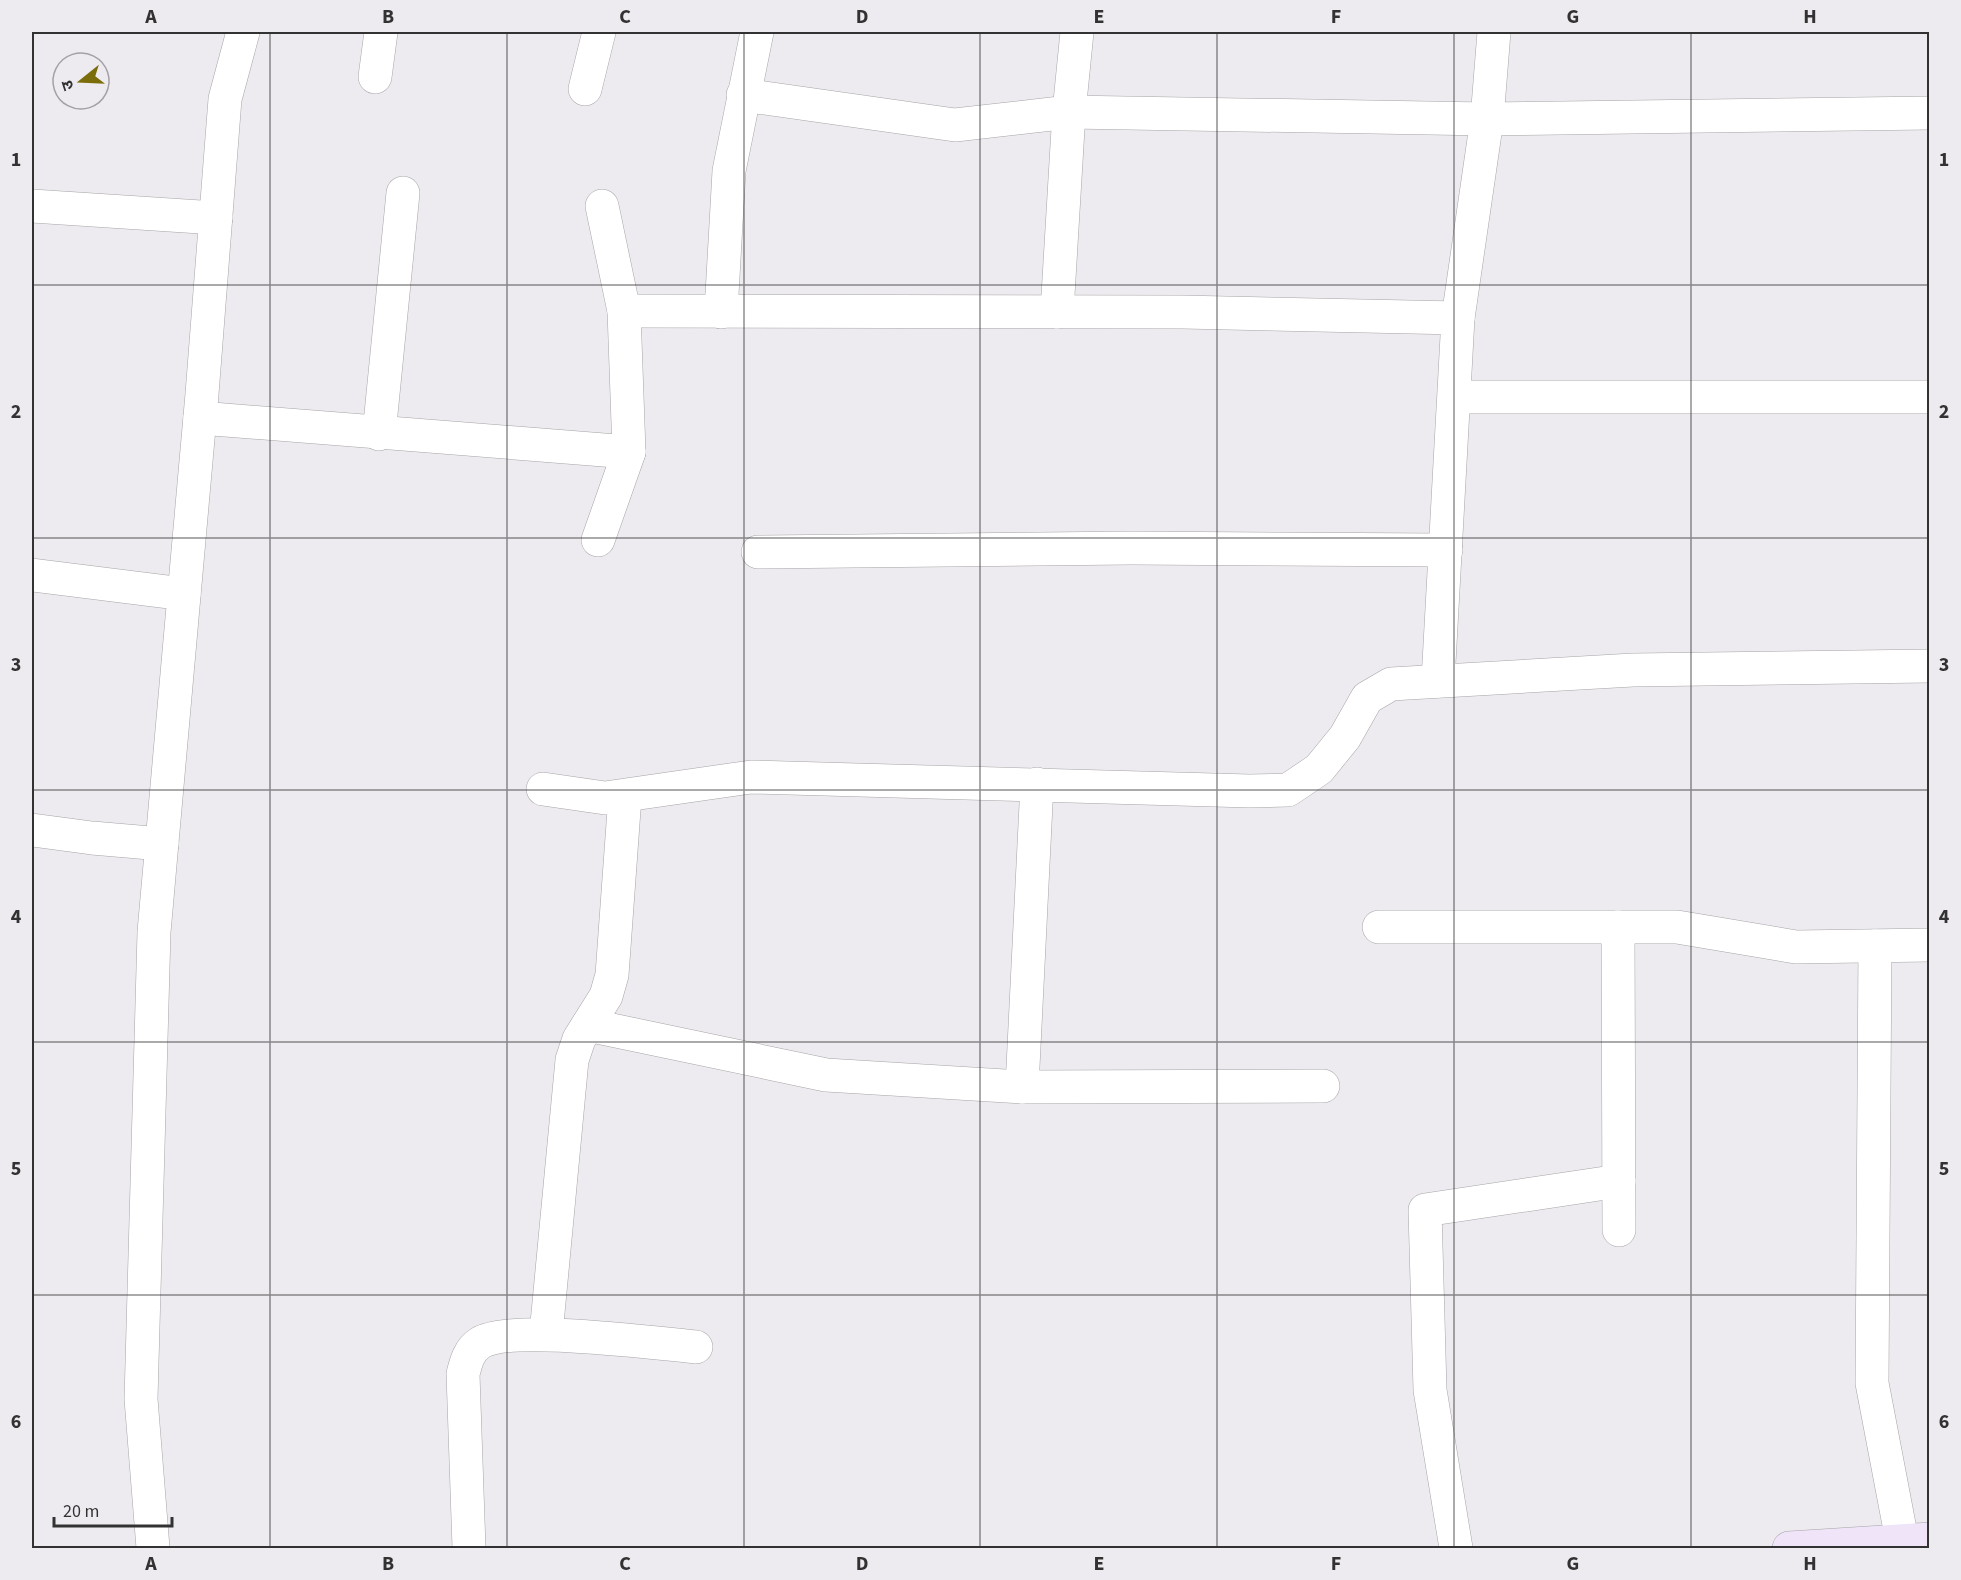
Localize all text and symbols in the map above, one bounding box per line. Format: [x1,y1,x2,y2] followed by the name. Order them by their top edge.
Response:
[144,3,157,31] text: A
[382,3,394,31] text: B
[619,3,631,31] text: C
[856,3,868,31] text: D
[1094,3,1104,31] text: E
[1331,3,1341,31] text: F
[1567,3,1579,31] text: G
[1803,3,1817,31] text: H
[51,51,111,111] north arrow
[56,77,80,93] text: उ
[11,146,21,174] text: 1
[1939,146,1949,174] text: 1
[11,398,21,426] text: 2
[1939,398,1949,426] text: 2
[11,651,21,679] text: 3
[1939,651,1949,679] text: 3
[11,903,22,931] text: 4
[1939,903,1950,931] text: 4
[11,1155,21,1183] text: 5
[1939,1155,1949,1183] text: 5
[11,1408,21,1436] text: 6
[1939,1408,1949,1436] text: 6
[54,1490,172,1528] scale bar
[63,1499,99,1524] text: 20 m
[144,1550,157,1578] text: A
[382,1550,394,1578] text: B
[619,1550,631,1578] text: C
[856,1550,868,1578] text: D
[1094,1550,1104,1578] text: E
[1331,1550,1341,1578] text: F
[1567,1550,1579,1578] text: G
[1803,1550,1817,1578] text: H

